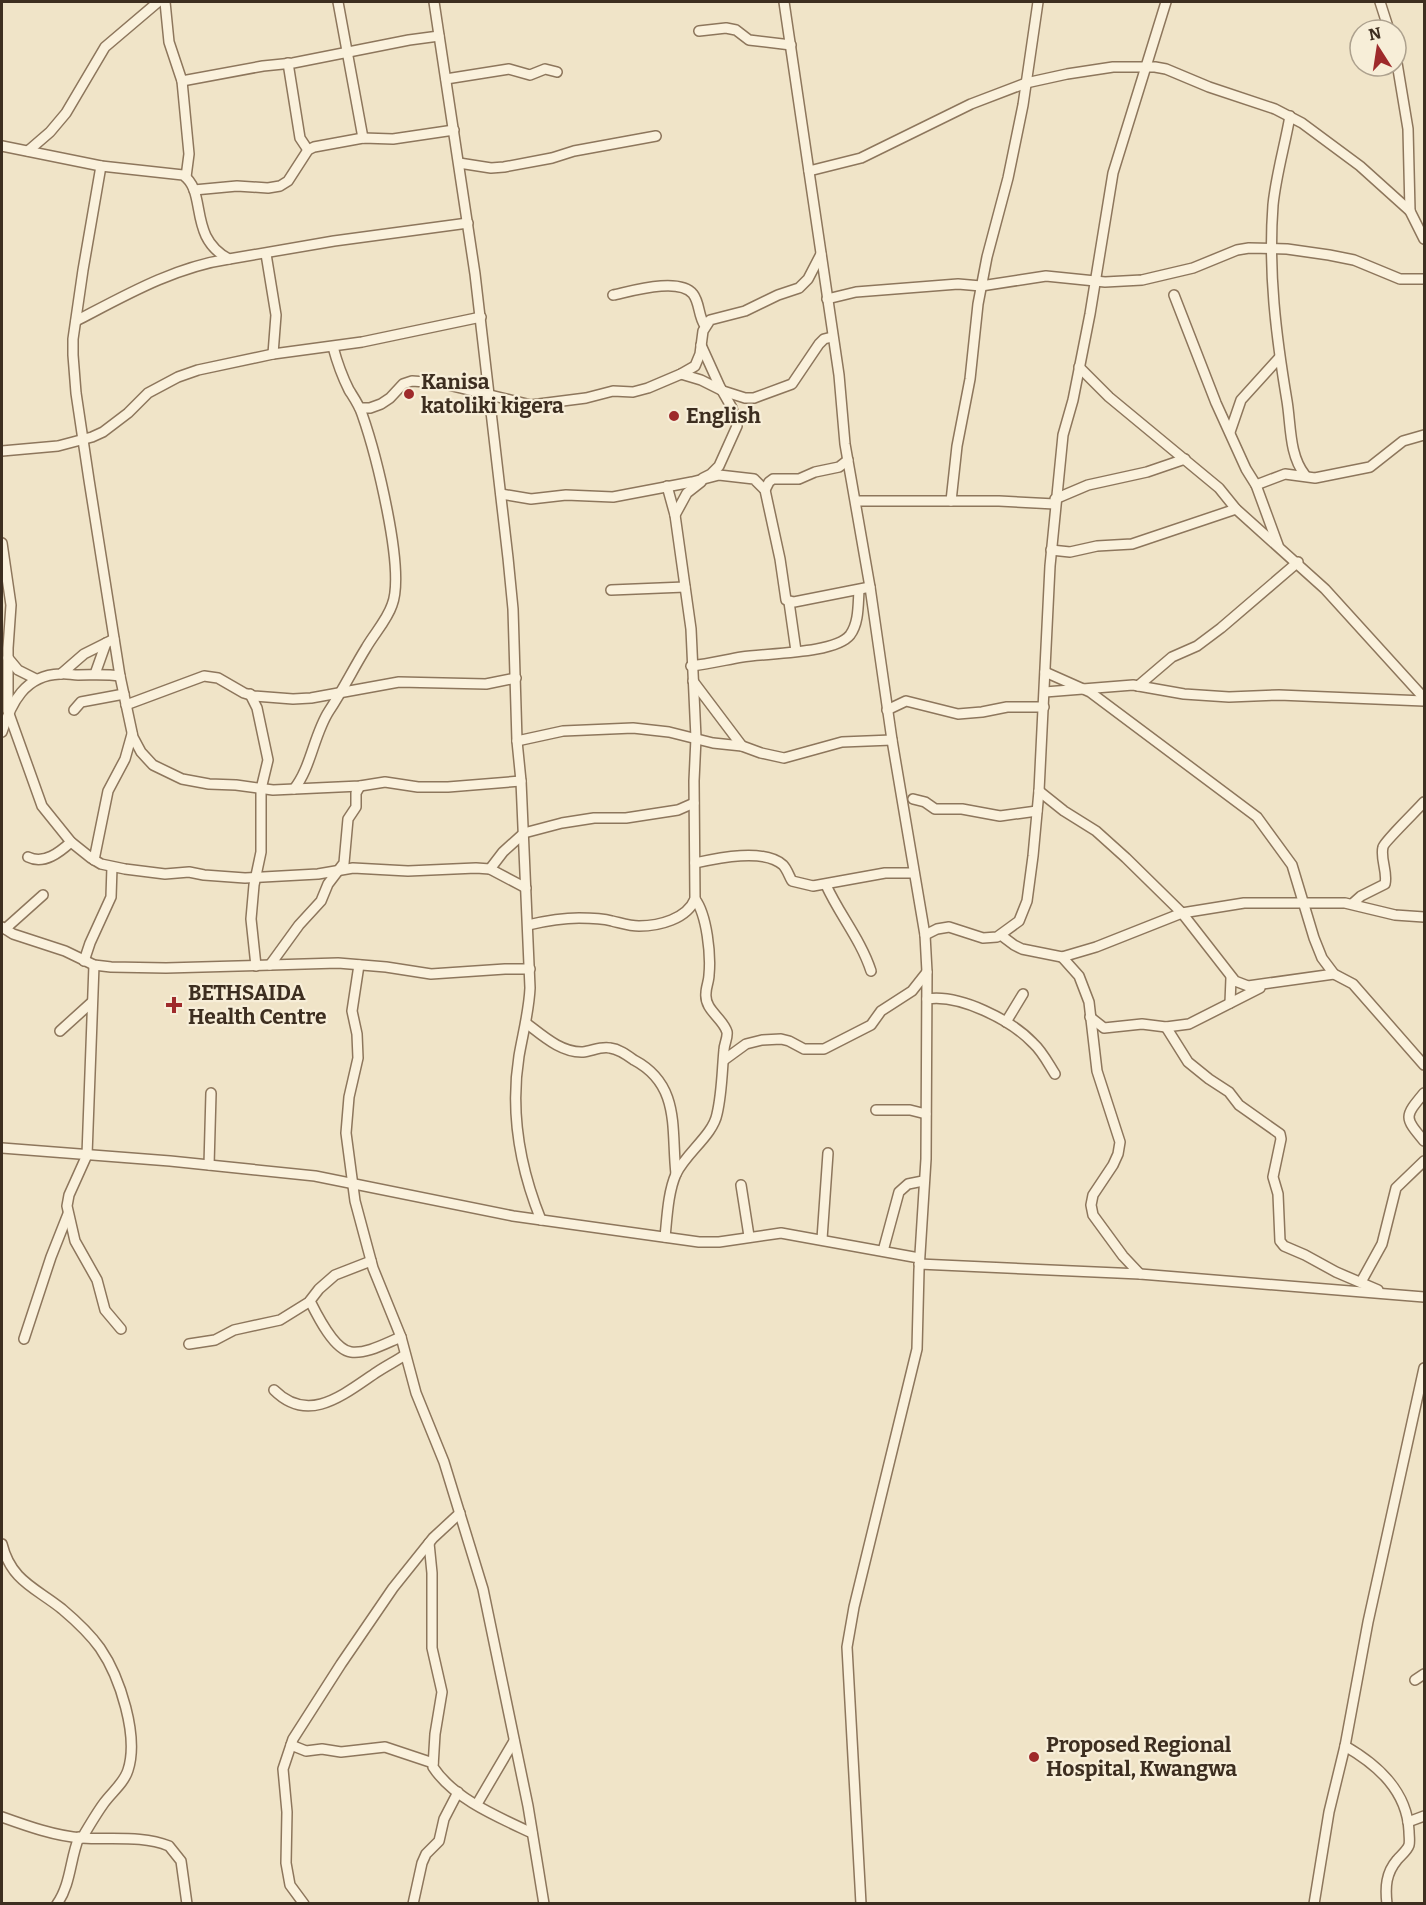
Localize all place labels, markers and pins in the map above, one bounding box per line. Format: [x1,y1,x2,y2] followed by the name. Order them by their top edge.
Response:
[421,369,564,419] place label: Kanisa katoliki kigera
[402,387,416,401] marker: Kanisa katoliki kigera
[686,403,762,429] place label: English
[667,409,681,423] marker: English
[188,980,327,1030] place label: BETHSAIDA Health Centre
[165,996,183,1014] marker: BETHSAIDA Health Centre
[1046,1732,1237,1782] place label: Proposed Regional Hospital, Kwangwa
[1027,1750,1041,1764] marker: Proposed Regional Hospital, Kwangwa

